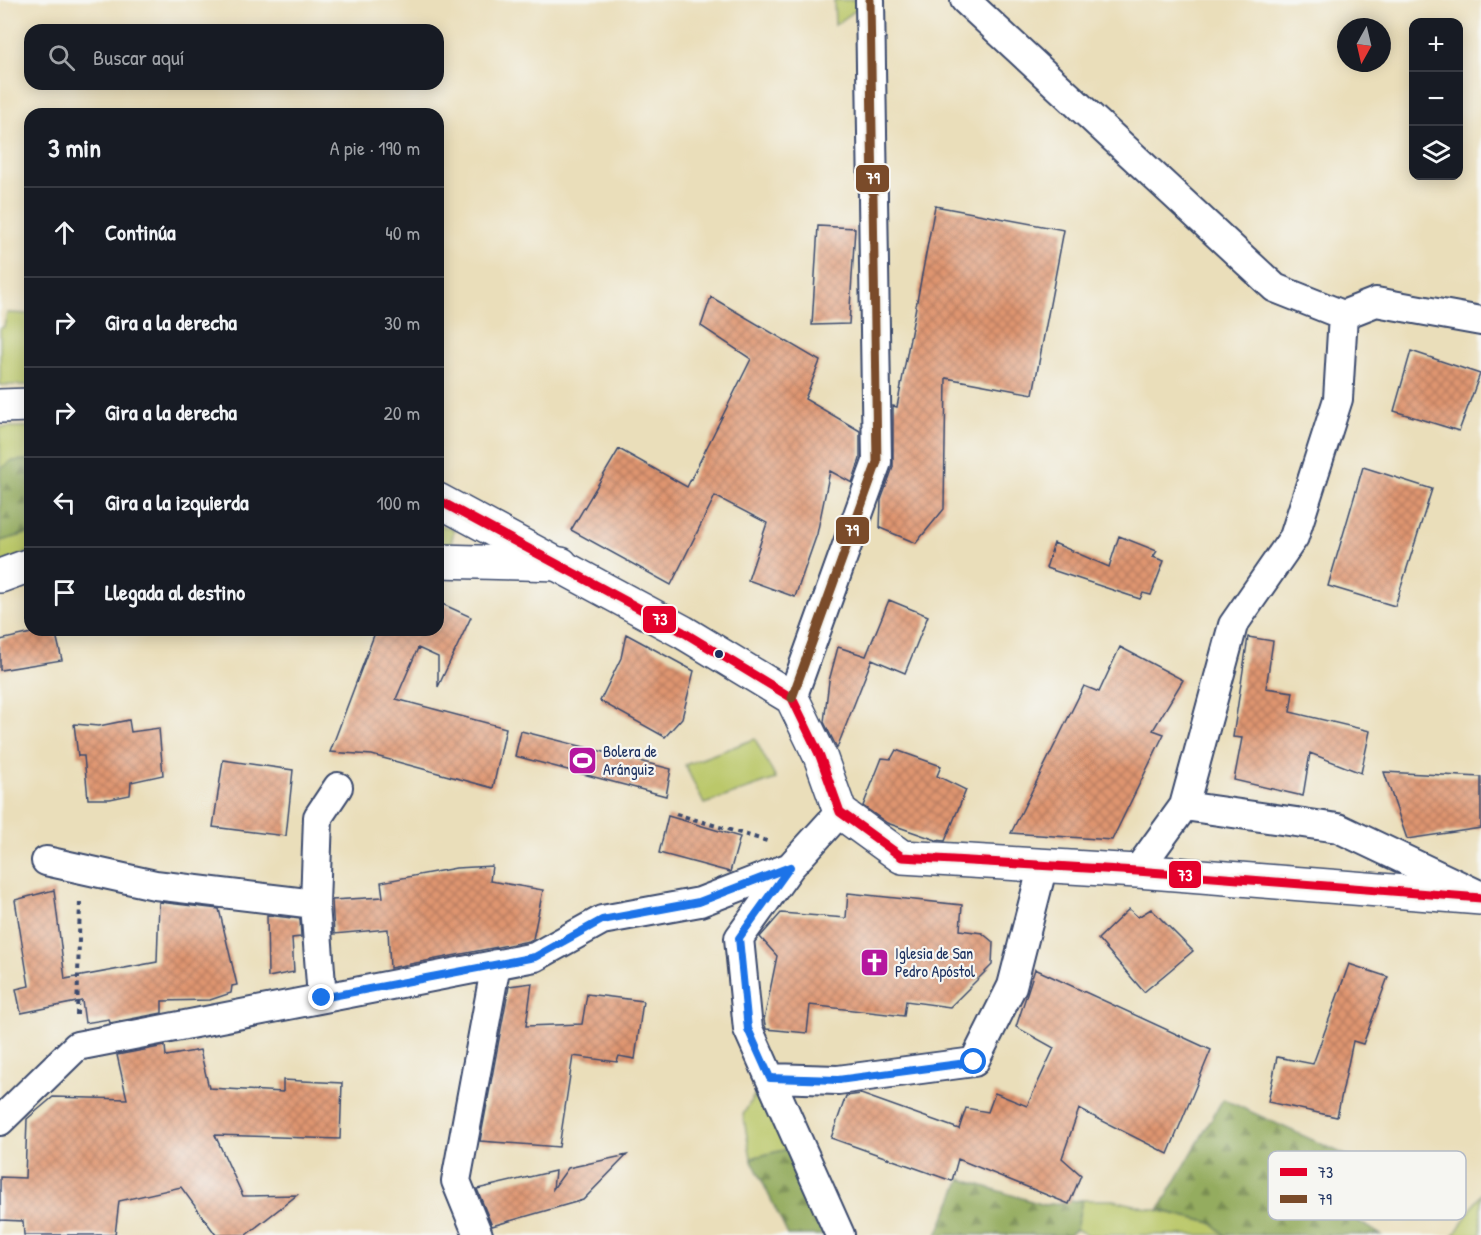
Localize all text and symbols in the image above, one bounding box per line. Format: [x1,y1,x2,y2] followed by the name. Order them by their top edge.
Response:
[1337,18,1391,72] north arrow
[1409,18,1463,180] map controls
[1409,18,1463,72] button: +
[24,24,444,90] search box
[45,41,78,74] icon: search
[93,42,185,72] text: Buscar aquí
[1409,72,1463,126] button: −
[1409,126,1463,180] button: layers
[48,130,101,165] text: 3 min
[330,134,420,161] text: A pie · 190 m
[855,164,890,193] line badge: 79
[865,167,880,189] text: 79
[48,216,81,249] icon: ahead
[105,217,176,247] text: Continúa
[385,219,420,246] text: 40 m
[48,306,81,339] icon: right
[105,307,237,337] text: Gira a la derecha
[384,309,420,336] text: 30 m
[48,396,81,429] icon: right
[105,397,237,427] text: Gira a la derecha
[383,399,420,426] text: 20 m
[48,486,81,519] icon: left
[105,487,249,517] text: Gira a la izquierda
[377,489,420,516] text: 100 m
[835,516,870,545] line badge: 79
[844,519,859,541] text: 79
[48,576,81,609] icon: arrive
[105,577,245,607] text: Llegada al destino
[642,605,677,634] line badge: 73
[651,608,668,630] text: 73
[713,648,725,660] unlabelled marker
[603,740,658,780] place label: Bolera de Aránguiz
[566,744,598,776] sports icon: Bolera de Aránguiz
[1168,860,1202,889] line badge: 73
[1176,864,1193,886] text: 73
[895,942,976,982] place label: Iglesia de San Pedro Apóstol
[858,946,890,978] church icon: Iglesia de San Pedro Apóstol
[308,984,334,1010] route end
[960,1048,986,1074] route start
[1268,1151,1466,1220] legend
[1318,1161,1333,1183] text: 73
[1318,1188,1332,1210] text: 79

